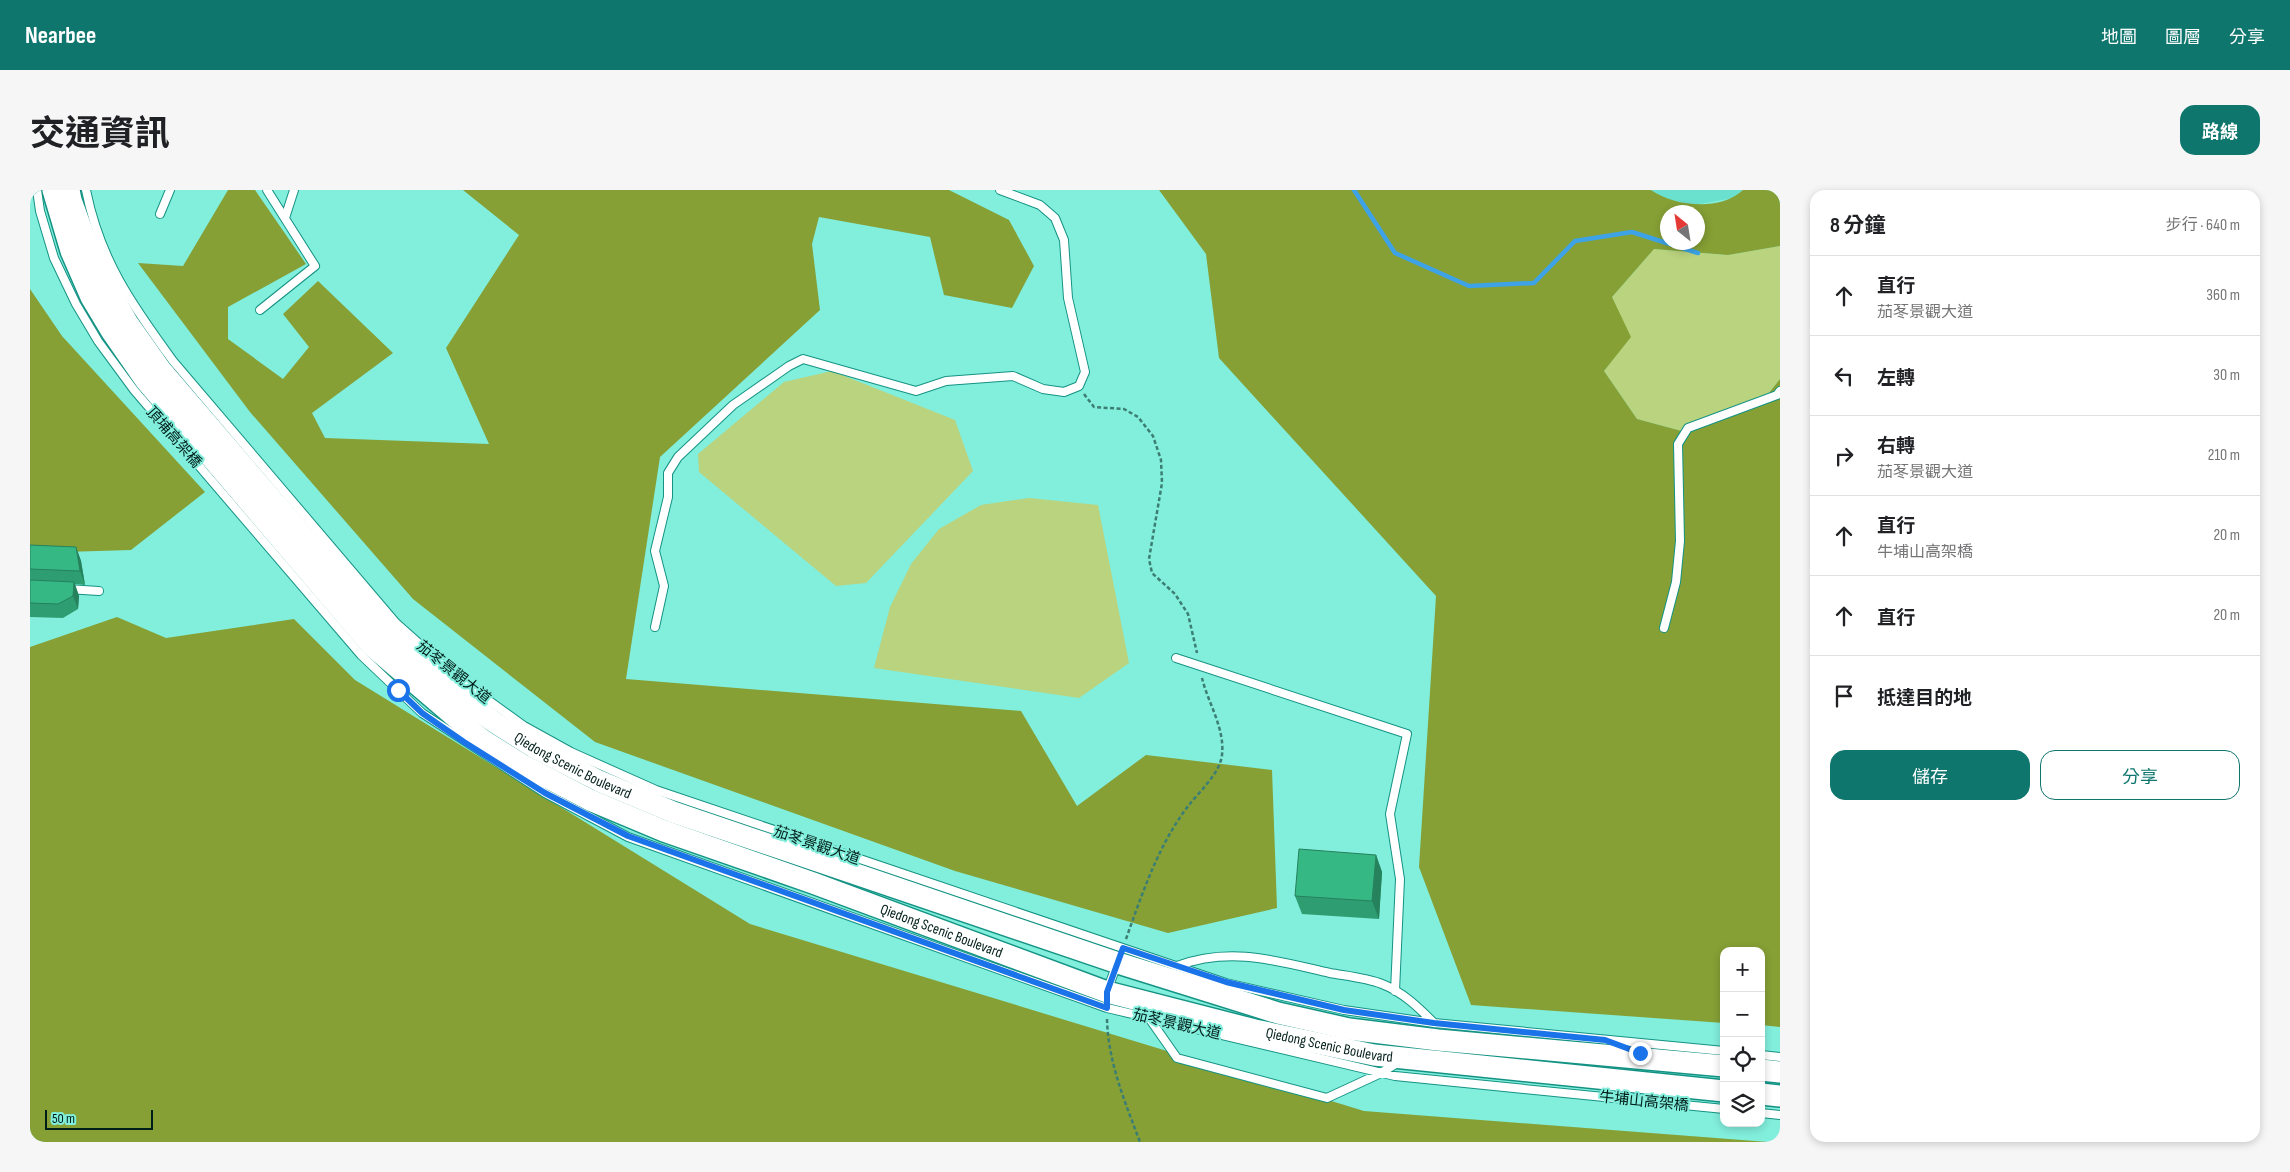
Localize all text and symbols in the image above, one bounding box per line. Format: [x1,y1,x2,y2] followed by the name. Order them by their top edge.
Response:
[25,21,96,50] text: Nearbee
[2101,27,2137,48] text: 地圖
[2165,27,2201,48] text: 圖層
[2229,27,2265,48] text: 分享
[2180,105,2260,155] button: 路線
[30,113,170,156] text: 交通資訊
[1660,205,1705,250] north arrow
[1830,213,1885,238] text: 8 分鐘
[2166,216,2240,235] text: 步行 · 640 m
[1877,275,1915,298] text: 直行
[1830,282,1858,310] icon: ahead
[2206,286,2240,305] text: 360 m
[1877,303,1973,322] text: 茄苳景觀大道
[1830,362,1858,390] icon: left
[2213,366,2240,385] text: 30 m
[1877,367,1915,390] text: 左轉
[142,403,205,472] street label: 頂埔高架橋
[1877,435,1915,458] text: 右轉
[1830,442,1858,470] icon: right
[2208,446,2240,465] text: 210 m
[1877,463,1973,482] text: 茄苳景觀大道
[1877,515,1915,538] text: 直行
[1830,522,1858,550] icon: ahead
[2213,526,2240,545] text: 20 m
[1877,543,1973,562] text: 牛埔山高架橋
[1830,602,1858,630] icon: ahead
[2213,606,2240,625] text: 20 m
[1877,607,1915,630] text: 直行
[413,637,495,708] street label: 茄苳景觀大道
[387,679,410,702] route start
[1830,682,1858,710] icon: arrive
[1877,687,1972,710] text: 抵達目的地
[510,728,634,804] street label: Qiedong Scenic Boulevard
[1830,750,2030,800] button: 儲存
[2040,750,2240,800] button: 分享
[771,822,862,869] street label: 茄苳景觀大道
[878,900,1005,963] street label: Qiedong Scenic Boulevard
[1720,947,1765,1127] map controls
[1720,947,1765,992] button: +
[1720,992,1765,1037] button: −
[1131,1005,1223,1044] street label: 茄苳景觀大道
[1264,1023,1394,1067] street label: Qiedong Scenic Boulevard
[1720,1037,1765,1082] button: locate
[1629,1042,1652,1065] route end
[1720,1082,1765,1127] button: layers
[1598,1087,1690,1116] street label: 牛埔山高架橋
[45,1107,152,1130] scale bar
[52,1110,75,1127] text: 50 m

